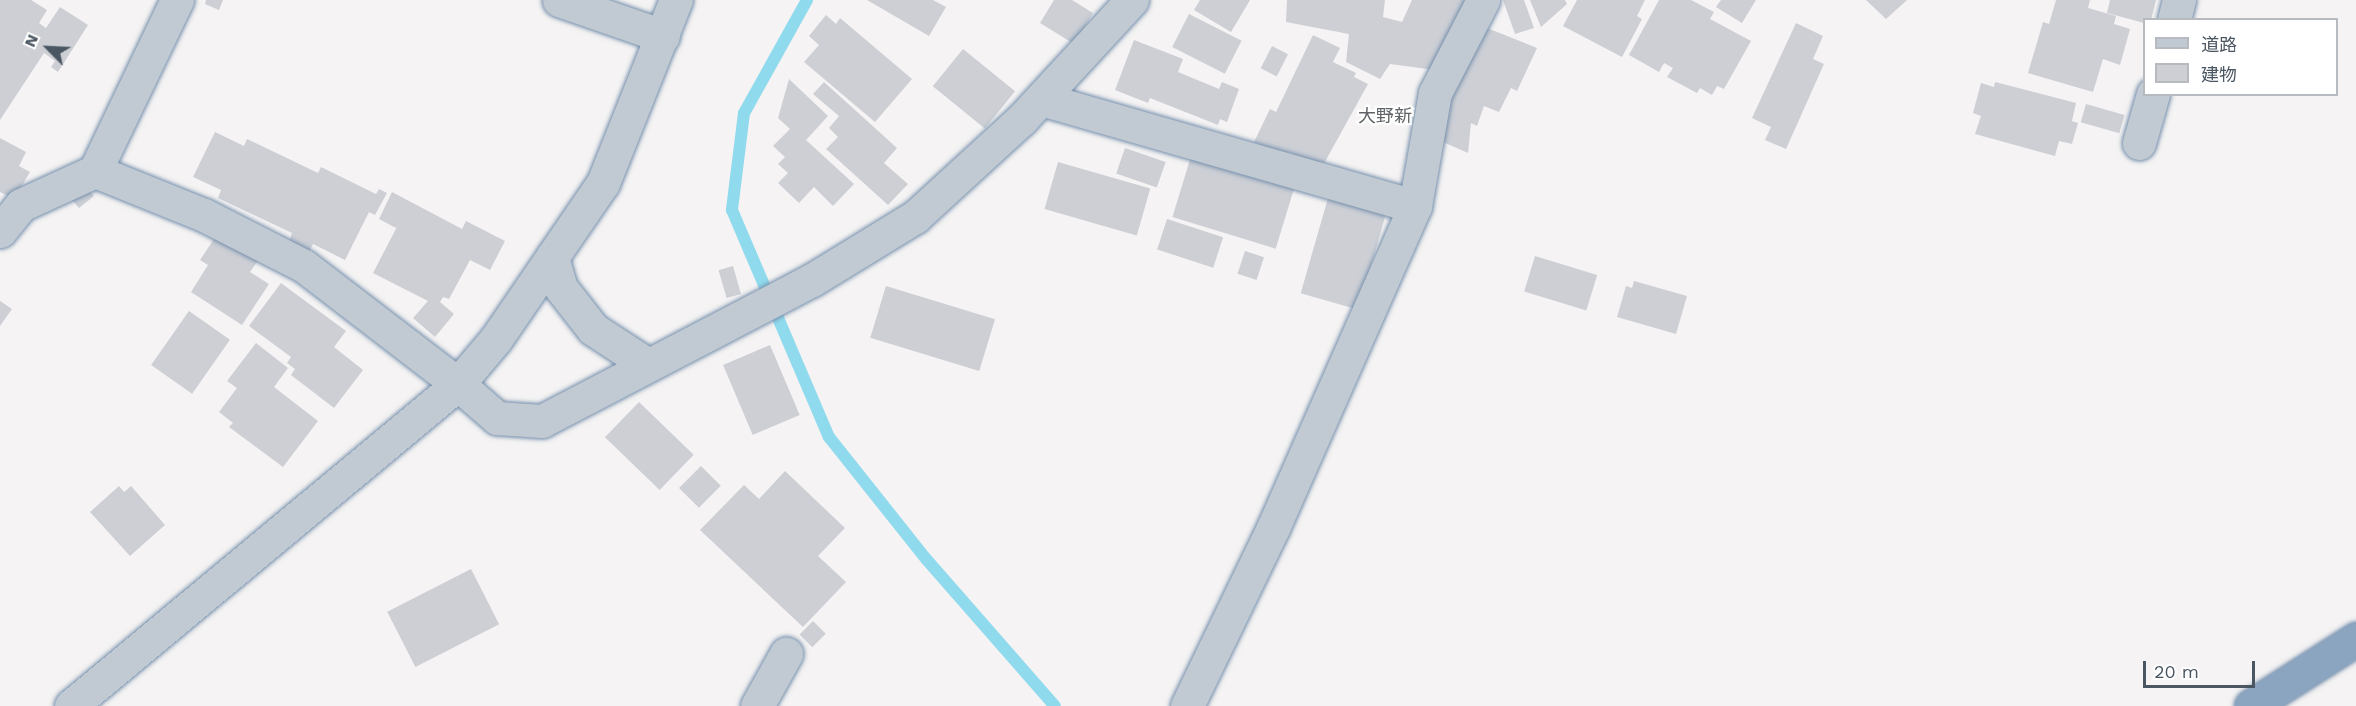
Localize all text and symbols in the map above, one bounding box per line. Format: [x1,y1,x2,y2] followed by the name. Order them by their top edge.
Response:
[18,18,78,78] north arrow
[2143,18,2338,96] legend
[20,31,42,50] text: N
[2201,34,2237,55] text: 道路
[2201,64,2237,85] text: 建物
[1358,105,1412,127] district label: 大野新
[2146,649,2258,687] scale bar
[2154,661,2199,682] text: 20 m

